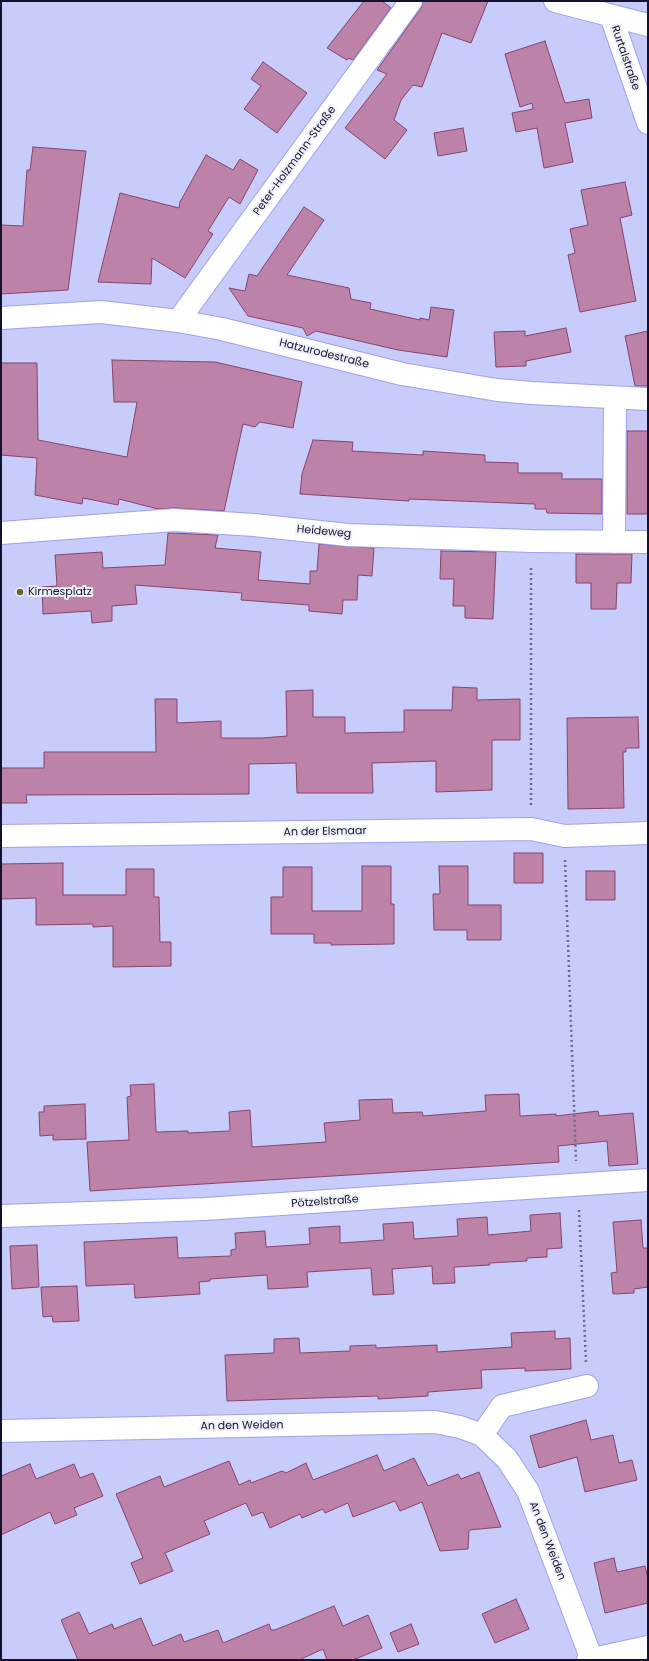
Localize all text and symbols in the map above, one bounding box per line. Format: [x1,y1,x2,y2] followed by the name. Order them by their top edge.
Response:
[608,24,642,92] street label: Rurtalstraße
[251,104,339,218] street label: Peter-Holzmann-Straße
[278,336,370,372] street label: Hatzurodestraße
[296,523,352,541] street label: Heideweg
[28,585,92,599] place label: Kirmesplatz
[15,587,25,597] marker: Kirmesplatz
[283,825,367,839] street label: An der Elsmaar
[291,1193,359,1211] street label: Pötzelstraße
[200,1419,284,1433] street label: An den Weiden
[526,1500,568,1582] street label: An den Weiden

